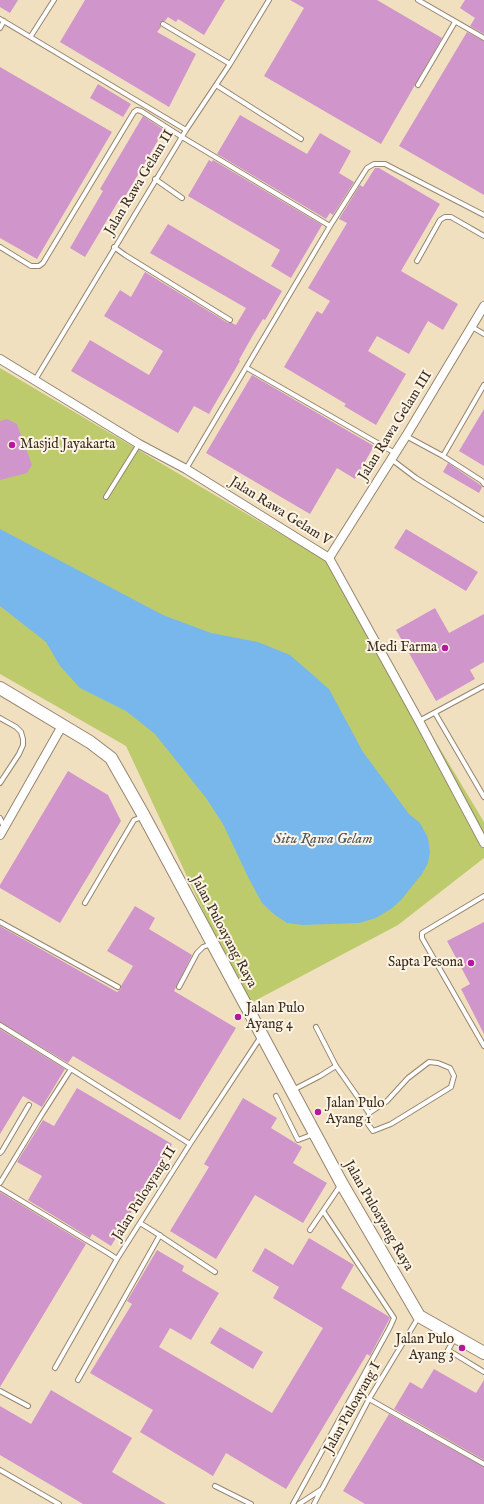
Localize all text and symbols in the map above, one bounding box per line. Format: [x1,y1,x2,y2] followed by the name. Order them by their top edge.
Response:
[102,127,178,239] street label: Jalan Rawa Gelam II
[356,368,436,484] street label: Jalan Rawa Gelam III
[20,437,115,453] place label: Masjid Jayakarta
[7,440,17,450] marker: Masjid Jayakarta
[226,474,334,550] street label: Jalan Rawa Gelam V
[367,640,437,656] place label: Medi Farma
[440,643,450,653] marker: Medi Farma
[273,831,373,849] water label: Situ Rawa Gelam
[186,873,260,991] street label: Jalan Puloayang Raya
[388,955,463,971] place label: Sapta Pesona
[466,958,476,968] marker: Sapta Pesona
[246,1001,304,1034] place label: Jalan Pulo Ayang 4
[233,1012,243,1022] marker: Jalan Pulo Ayang 4
[326,1096,384,1128] place label: Jalan Pulo Ayang 1
[313,1107,323,1117] marker: Jalan Pulo Ayang 1
[109,1144,181,1244] street label: Jalan Puloayang II
[340,1158,416,1274] street label: Jalan Puloayang Raya
[396,1332,454,1364] place label: Jalan Pulo Ayang 3
[457,1343,467,1353] marker: Jalan Pulo Ayang 3
[321,1360,385,1456] street label: Jalan Puloayang I

